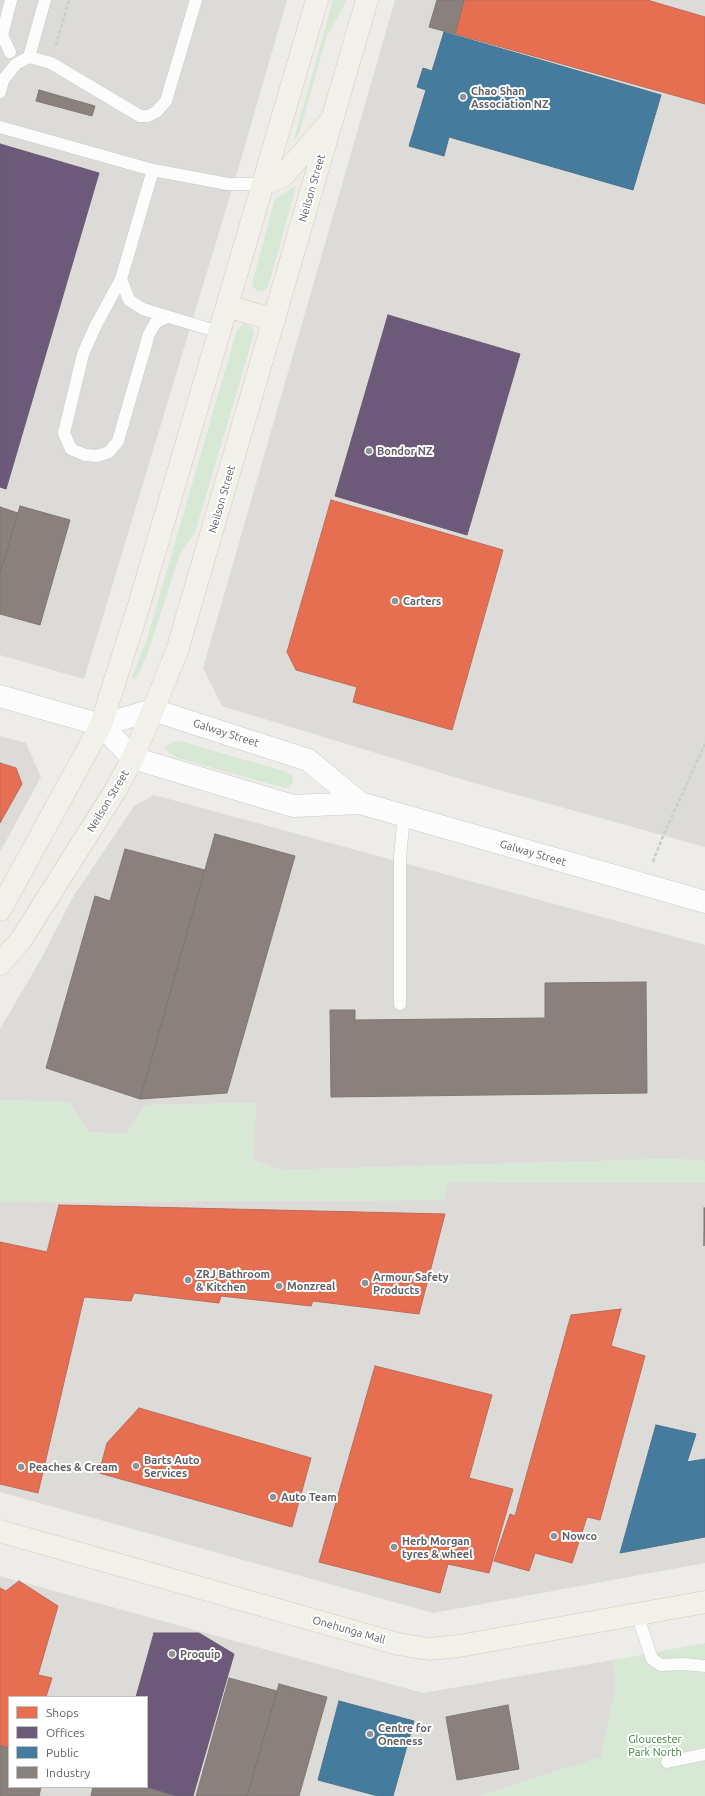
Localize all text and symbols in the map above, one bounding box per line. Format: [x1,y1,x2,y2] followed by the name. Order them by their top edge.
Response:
[471,84,549,110] place label: Chao Shan Association NZ
[458,92,468,102] marker: Chao Shan Association NZ
[296,152,328,224] street label: Neilson Street
[377,444,432,458] place label: Bondor NZ
[364,446,374,456] marker: Bondor NZ
[206,463,238,535] street label: Neilson Street
[403,594,441,608] place label: Carters
[390,596,400,606] marker: Carters
[191,716,261,750] street label: Galway Street
[84,768,132,834] street label: Neilson Street
[498,837,568,869] street label: Galway Street
[196,1267,270,1293] place label: ZRJ Bathroom & Kitchen
[373,1270,449,1296] place label: Armour Safety Products
[183,1275,193,1285] marker: ZRJ Bathroom & Kitchen
[360,1278,370,1288] marker: Armour Safety Products
[287,1279,335,1293] place label: Monzreal
[274,1281,284,1291] marker: Monzreal
[144,1453,200,1479] place label: Barts Auto Services
[29,1460,118,1474] place label: Peaches & Cream
[131,1461,141,1471] marker: Barts Auto Services
[16,1462,26,1472] marker: Peaches & Cream
[281,1490,337,1504] place label: Auto Team
[268,1492,278,1502] marker: Auto Team
[562,1529,597,1543] place label: Nowco
[549,1531,559,1541] marker: Nowco
[402,1534,472,1560] place label: Herb Morgan tyres & wheel
[389,1542,399,1552] marker: Herb Morgan tyres & wheel
[311,1613,387,1647] street label: Onehunga Mall
[180,1647,221,1661] place label: Proquip
[167,1649,177,1659] marker: Proquip
[8,1696,148,1788] legend
[46,1706,78,1719] text: Shops
[378,1721,431,1747] place label: Centre for Oneness
[46,1726,85,1739] text: Offices
[365,1729,375,1739] marker: Centre for Oneness
[628,1732,682,1758] park label: Gloucester Park North
[46,1746,79,1759] text: Public
[46,1766,90,1779] text: Industry

